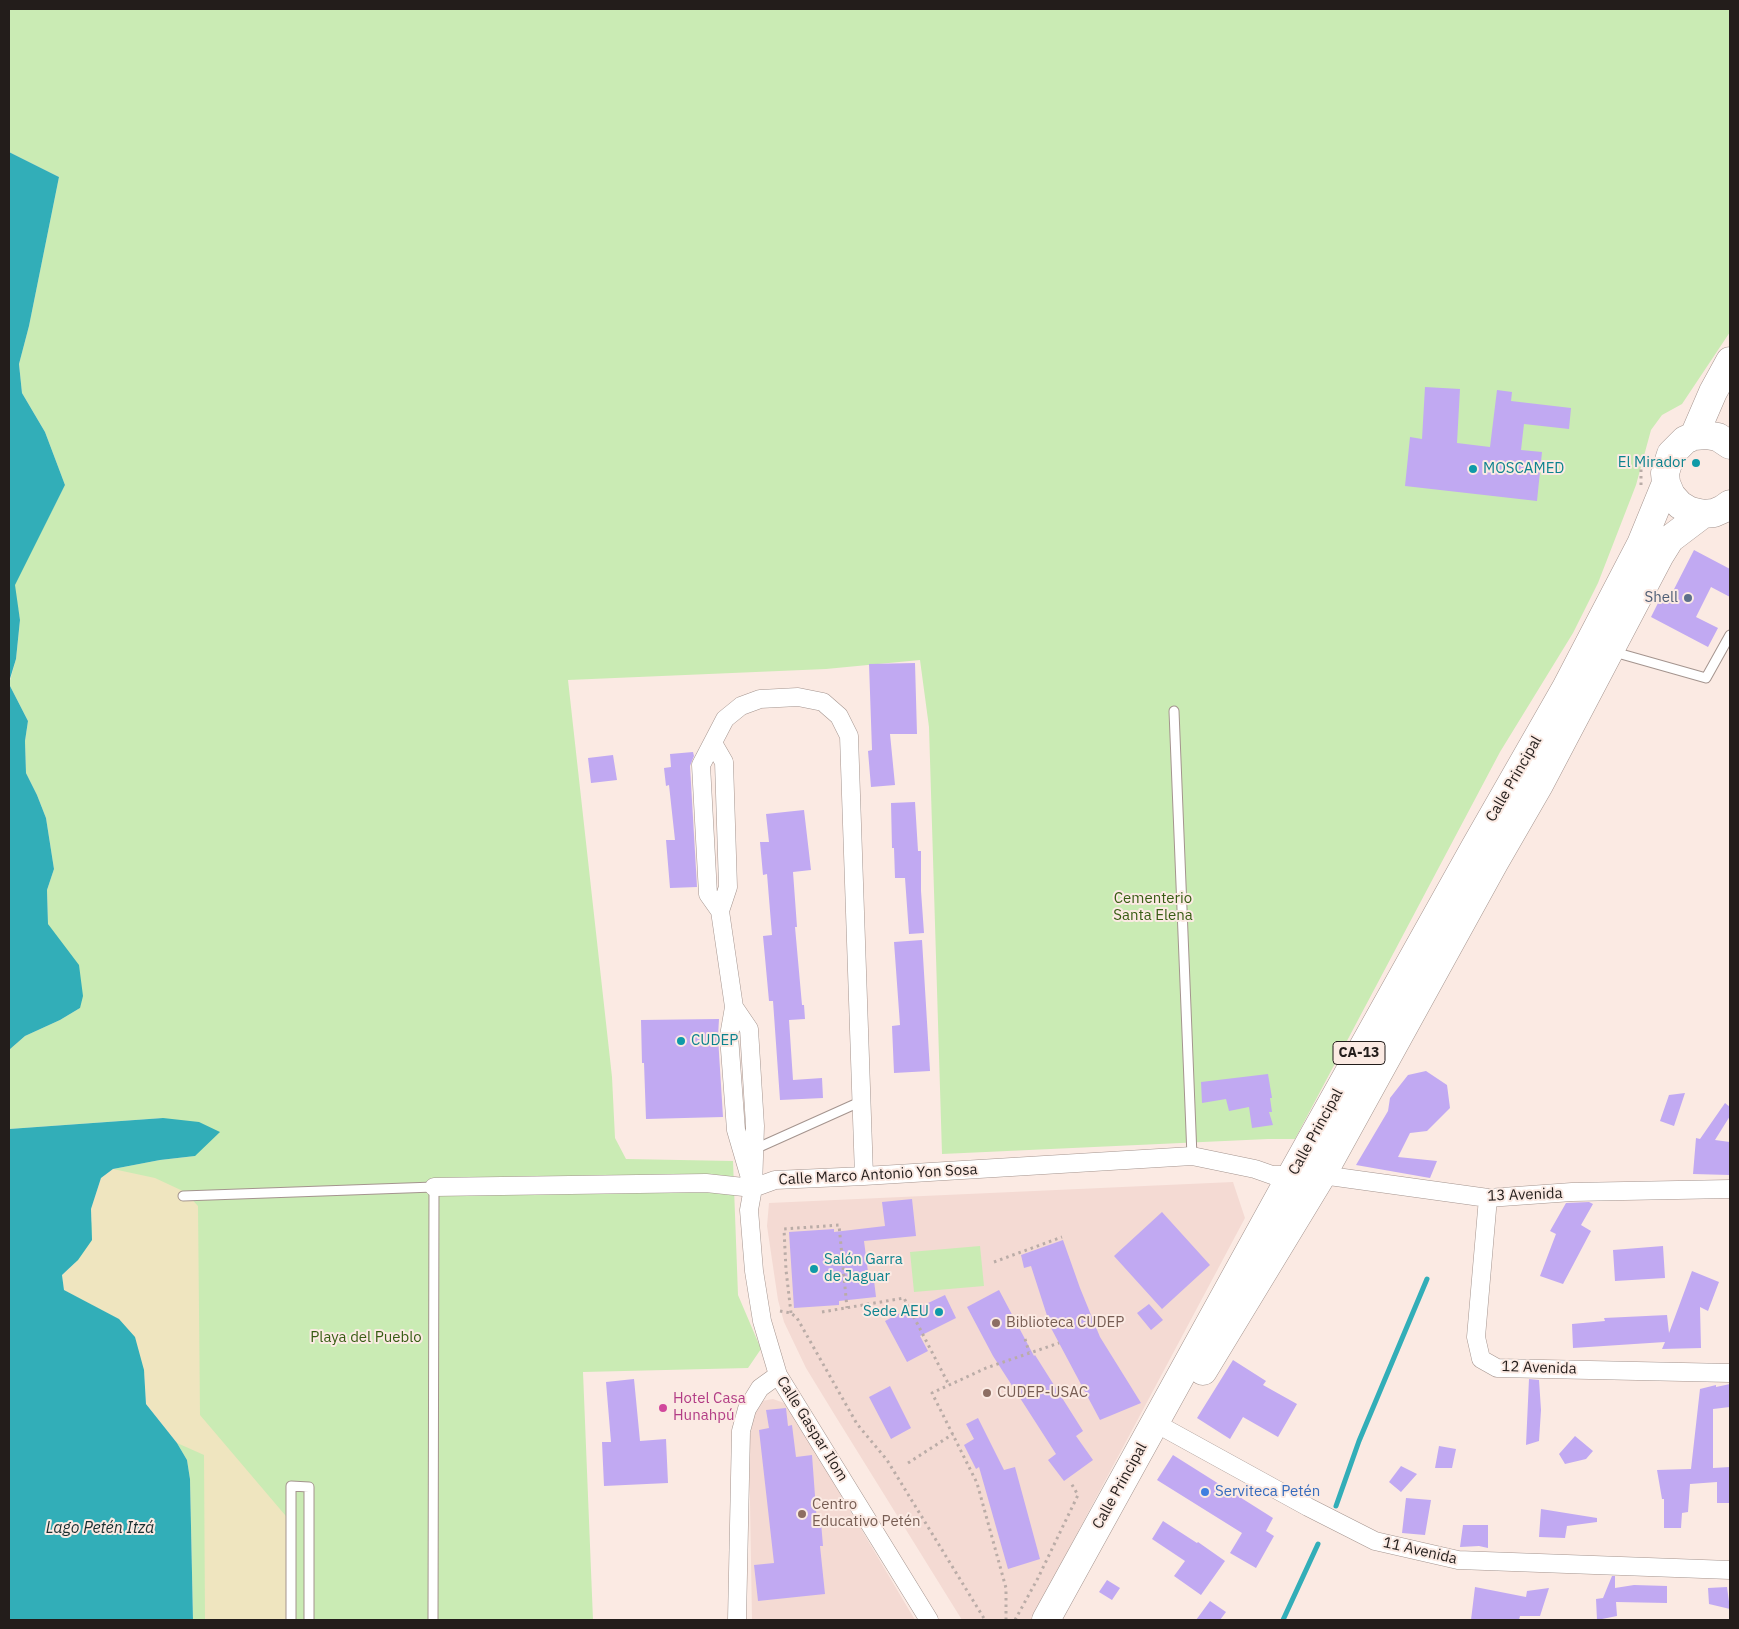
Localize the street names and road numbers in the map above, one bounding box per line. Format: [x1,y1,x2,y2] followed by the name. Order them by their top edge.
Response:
[1482,733,1546,825] street label: Calle Principal
[1333,1042,1385,1064] road number: CA-13
[1285,1086,1347,1178] street label: Calle Principal
[778,1161,978,1189] street label: Calle Marco Antonio Yon Sosa
[1487,1185,1563,1205] street label: 13 Avenida
[1501,1358,1577,1378] street label: 12 Avenida
[773,1373,851,1485] street label: Calle Gaspar Ilom
[1089,1440,1151,1532] street label: Calle Principal
[1381,1534,1459,1568] street label: 11 Avenida

